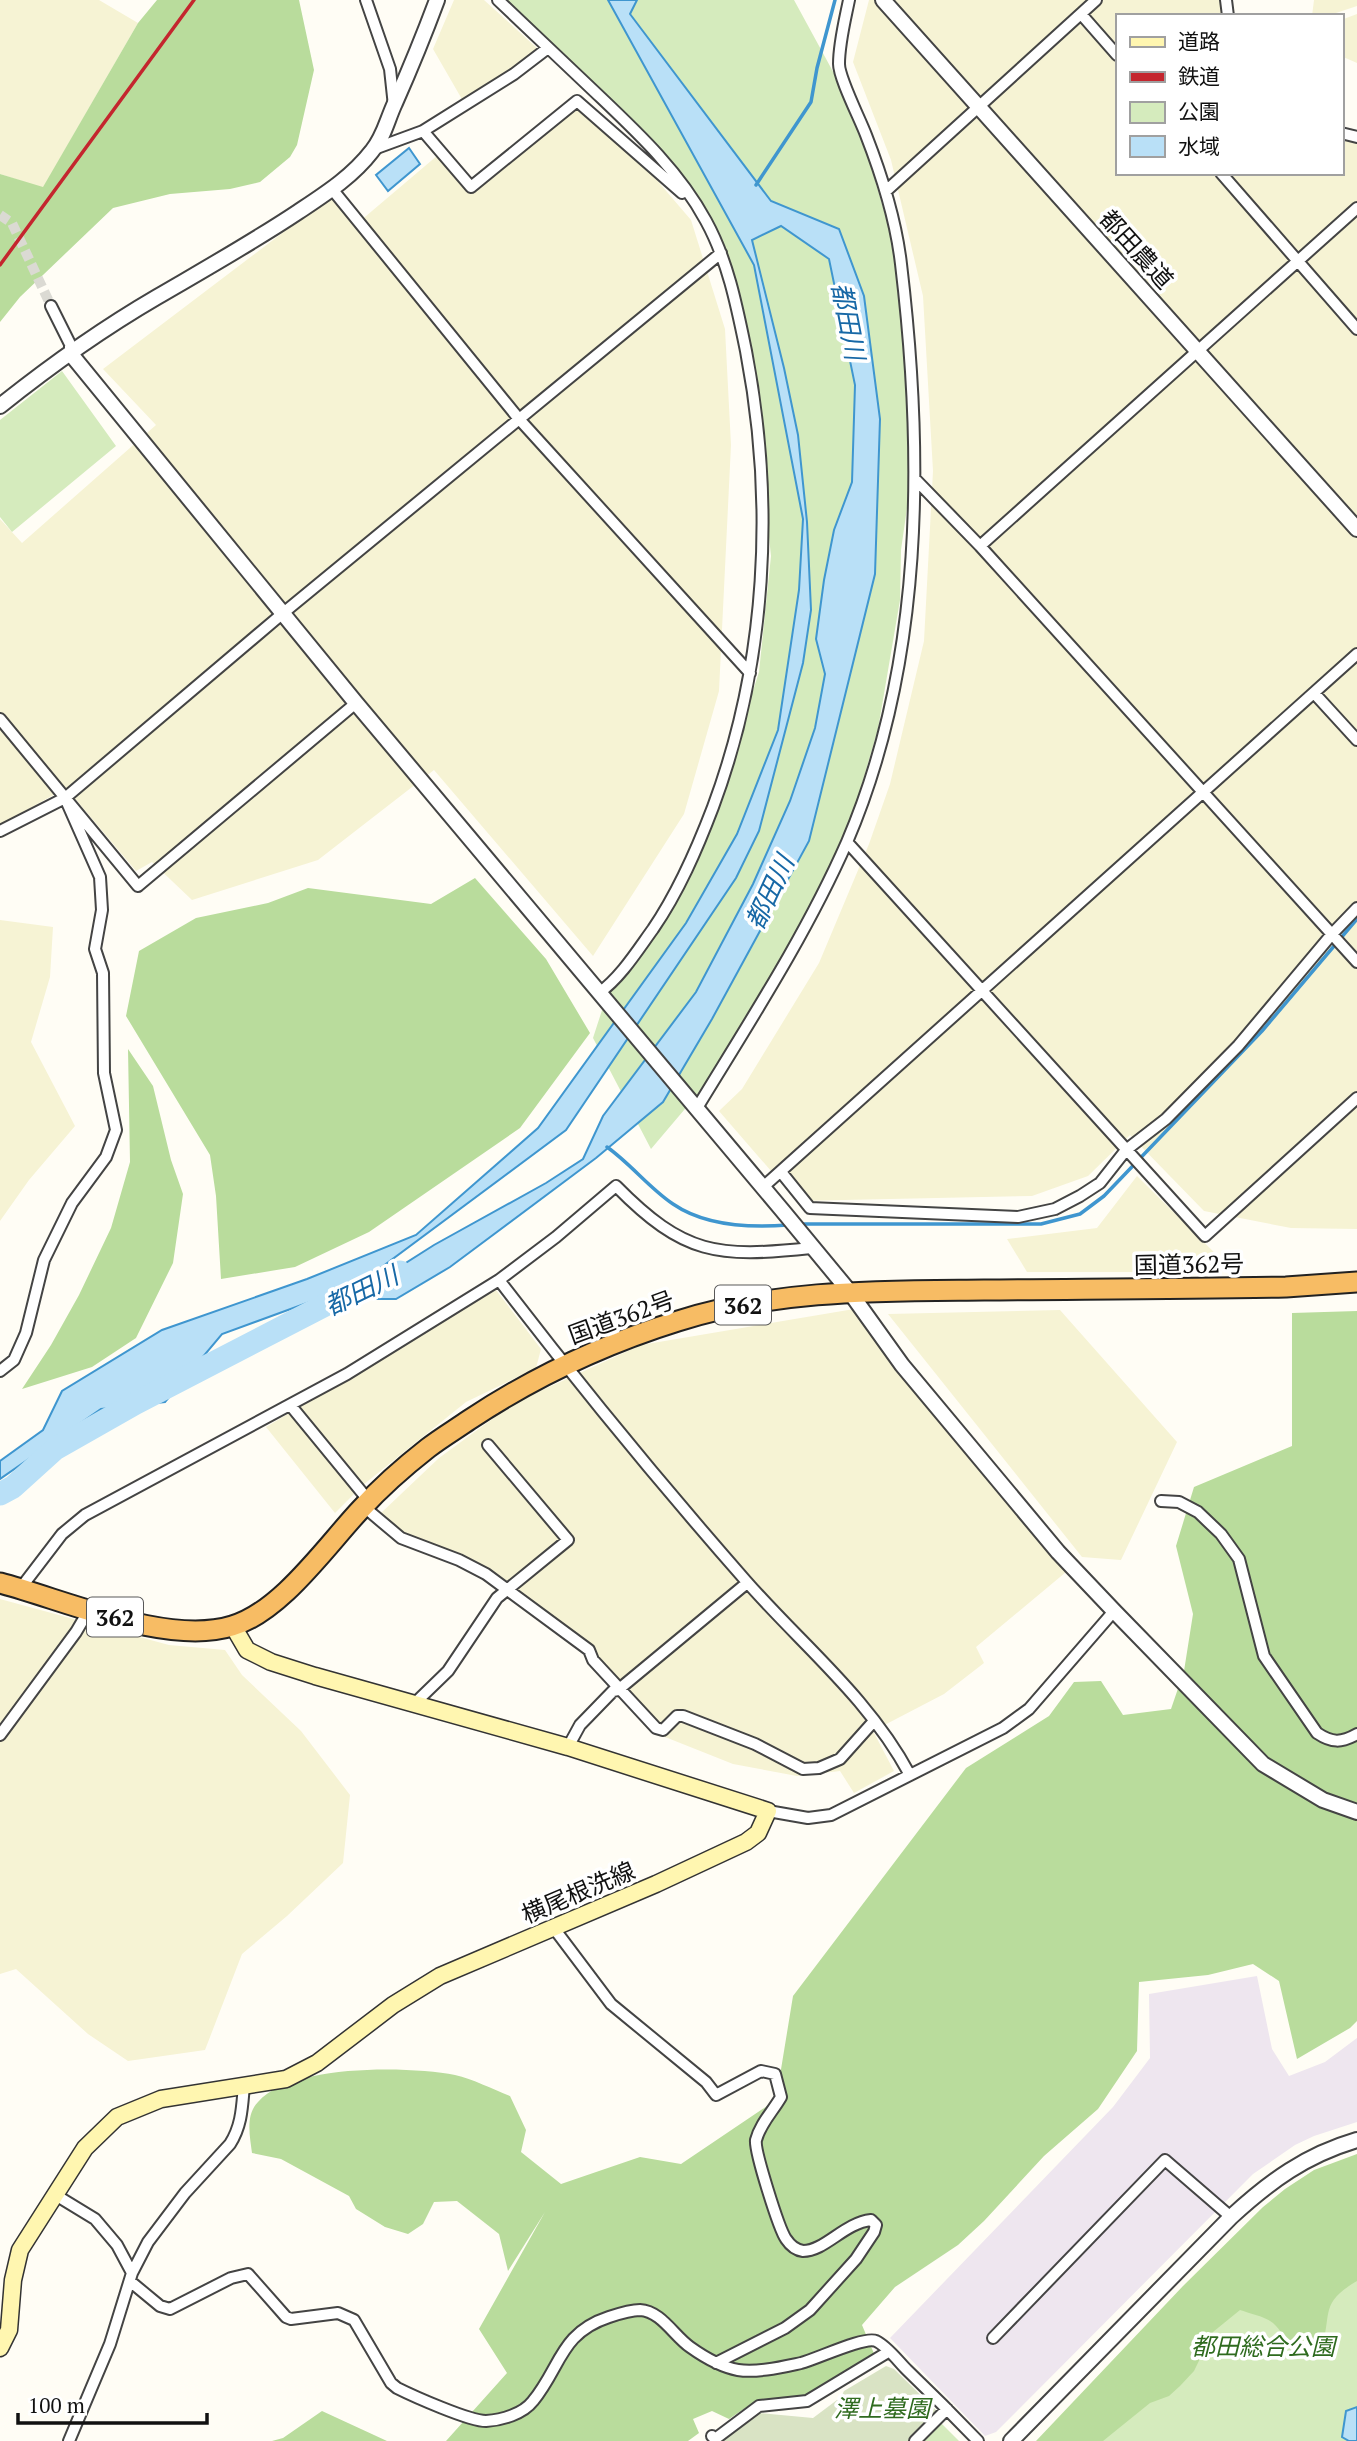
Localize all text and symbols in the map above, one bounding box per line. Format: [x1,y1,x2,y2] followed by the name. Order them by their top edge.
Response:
[1116,14,1343,175] legend
[1178,27,1220,55] text: 道路
[1178,62,1220,90] text: 鉄道
[1178,97,1220,125] text: 公園
[1178,132,1220,160] text: 水域
[1093,203,1181,295] street label: 都田農道
[825,279,874,365] water label: 都田川
[737,847,802,935] water label: 都田川
[1134,1247,1244,1281] street label: 国道362号
[318,1256,406,1322] water label: 都田川
[564,1283,678,1351] street label: 国道362号
[715,1286,771,1324] road number: 362
[87,1598,143,1636] road number: 362
[517,1854,639,1930] street label: 横尾根洗線
[1191,2330,1338,2362] park label: 都田総合公園
[18,2382,206,2426] scale bar
[28,2391,85,2419] text: 100 m
[834,2392,933,2424] park label: 澤上墓園

